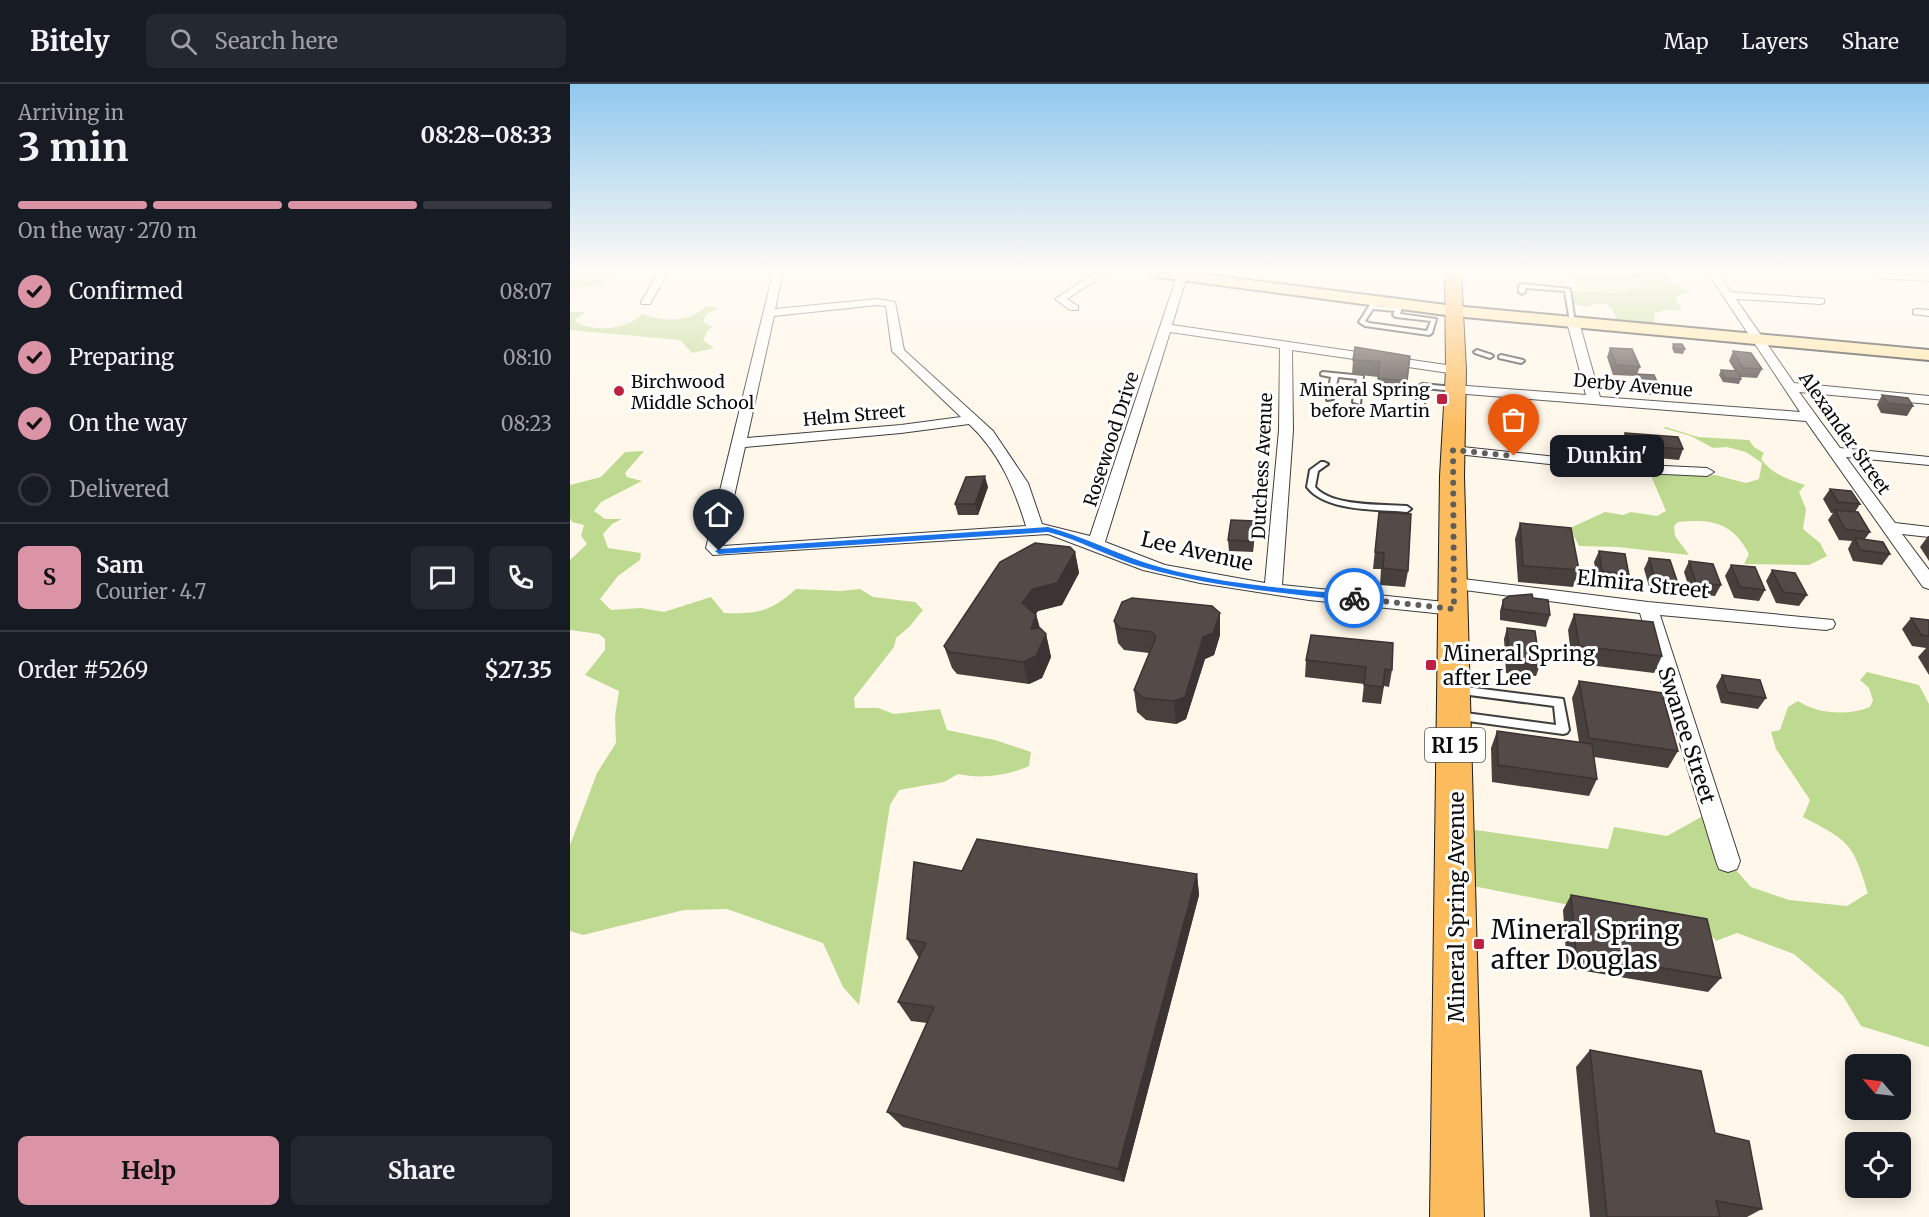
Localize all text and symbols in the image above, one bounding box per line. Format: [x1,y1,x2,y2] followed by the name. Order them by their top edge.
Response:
[146,14,566,68] search box
[30,23,110,59] text: Bitely
[167,25,200,58] icon: search
[215,27,338,55] text: Search here
[1664,28,1709,55] text: Map
[1742,28,1809,55] text: Layers
[1842,28,1899,55] text: Share
[18,100,124,125] text: Arriving in
[421,121,552,149] text: 08:28–08:33
[18,123,128,172] text: 3 min
[18,218,197,243] text: On the way · 270 m
[18,275,51,308] icon: check
[69,277,183,305] text: Confirmed
[499,279,552,304] text: 08:07
[18,341,51,374] icon: check
[69,343,174,371] text: Preparing
[503,345,552,370] text: 08:10
[1794,366,1896,499] street label: Alexander Street
[1572,368,1694,402] street label: Derby Avenue
[1078,369,1144,509] street label: Rosewood Drive
[631,370,755,414] place label: Birchwood Middle School
[1299,378,1430,422] place label: Mineral Spring before Martin
[612,384,626,398] marker: Birchwood Middle School
[1247,392,1277,540] street label: Dutchess Avenue
[1435,392,1449,406] marker: Mineral Spring before Martin
[1488,394,1539,456] pin
[802,399,906,431] street label: Helm Street
[1497,403,1530,436] icon: bag
[18,407,51,440] icon: check
[69,409,187,437] text: On the way
[501,411,552,436] text: 08:23
[1550,435,1664,477] callout: Dunkin'
[1567,443,1647,468] text: Dunkin'
[69,475,169,503] text: Delivered
[693,489,744,551] pin
[702,498,735,531] icon: home
[1138,525,1256,577] street label: Lee Avenue
[411,546,474,609] button: chat
[489,546,552,609] button: phone
[96,551,144,579] text: Sam
[43,563,56,591] text: S
[1575,564,1711,604] street label: Elmira Street
[1324,568,1384,628] courier
[96,579,206,604] text: Courier · 4.7
[1338,582,1371,615] icon: bike
[1443,640,1596,691] place label: Mineral Spring after Lee
[18,656,148,684] text: Order #5269
[484,656,552,684] text: $27.35
[1424,658,1438,672] marker: Mineral Spring after Lee
[1652,663,1722,807] street label: Swanee Street
[1425,728,1485,762] road number: RI 15
[1443,792,1470,1022] street label: Mineral Spring Avenue
[1491,913,1680,976] place label: Mineral Spring after Douglas
[1472,937,1486,951] marker: Mineral Spring after Douglas
[1845,1054,1911,1120] north arrow
[1845,1054,1911,1198] map controls
[1845,1132,1911,1198] button: locate
[18,1136,279,1205] button: Help
[291,1136,552,1205] button: Share

